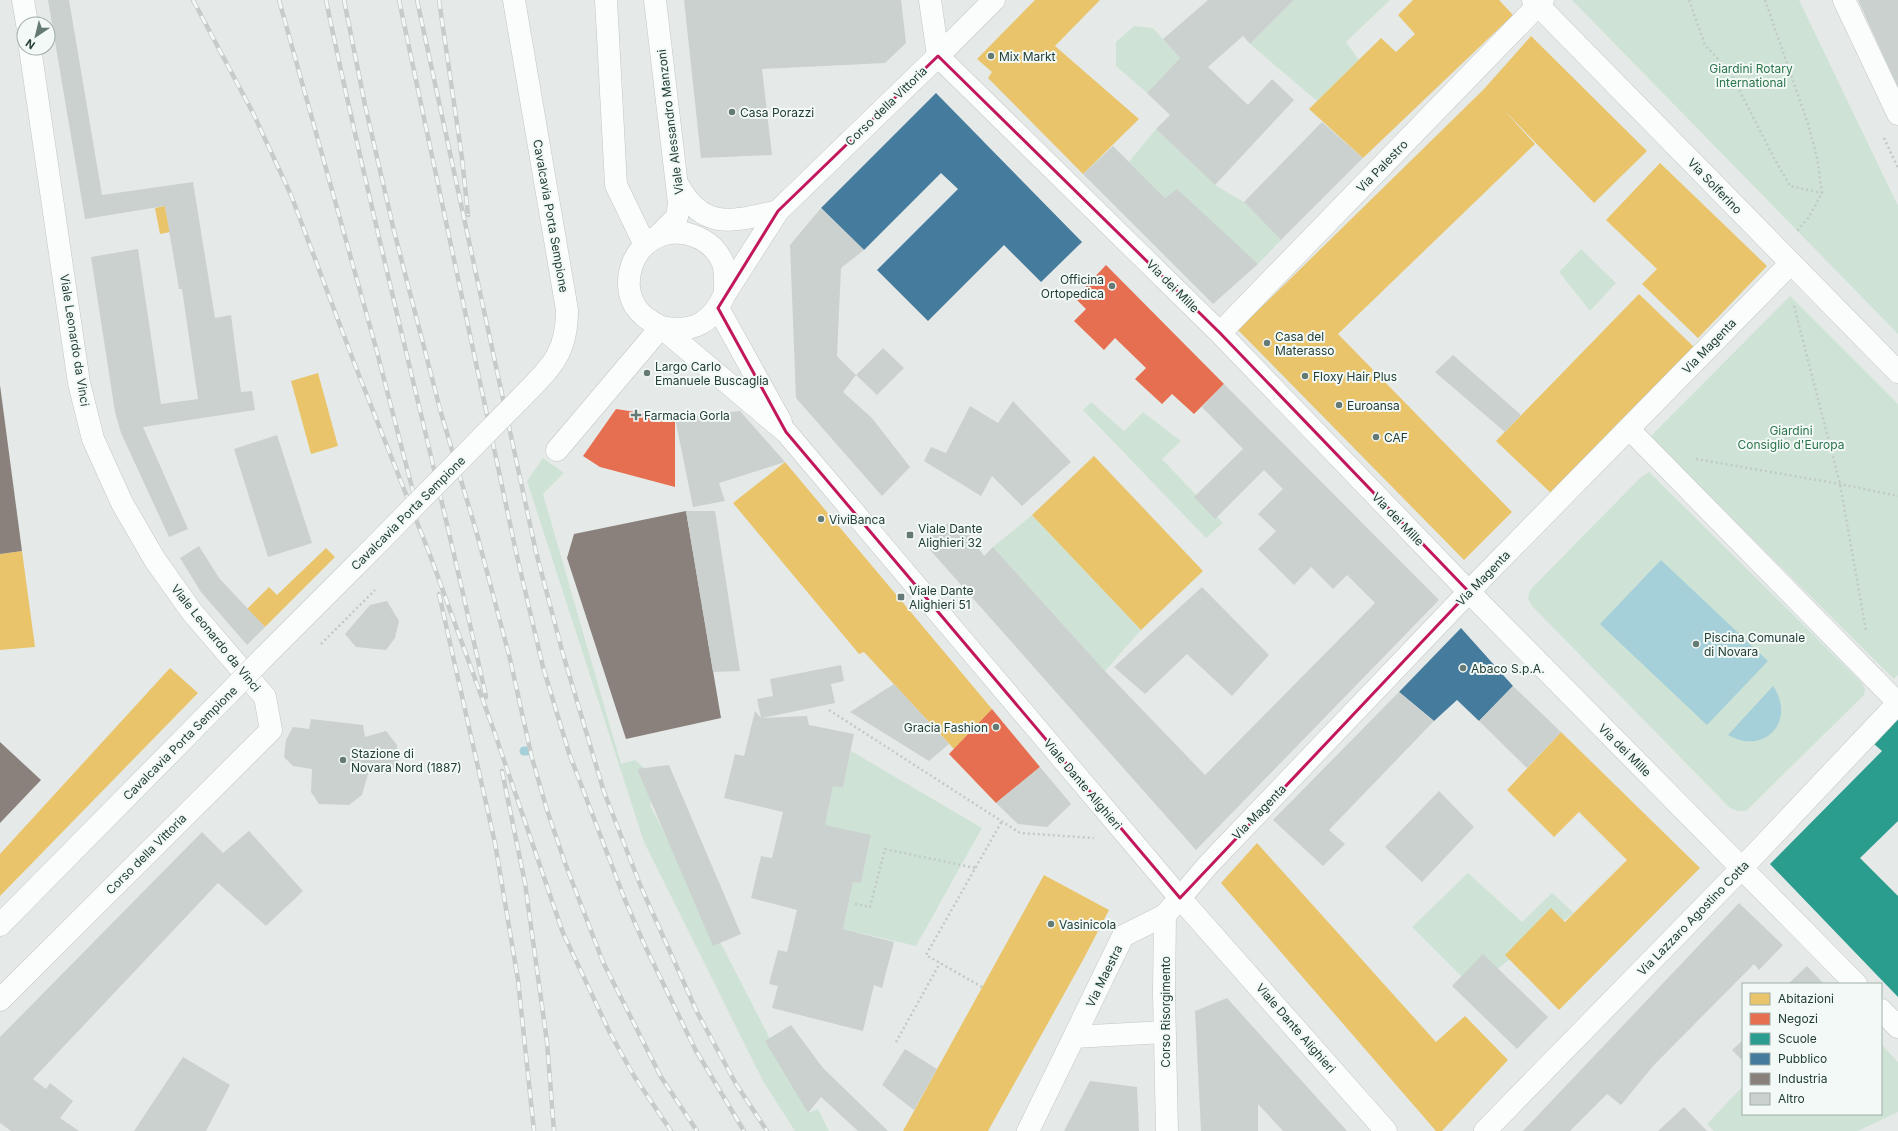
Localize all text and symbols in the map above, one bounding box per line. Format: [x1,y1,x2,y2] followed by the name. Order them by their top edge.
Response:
[16,16,56,56] north arrow
[23,36,38,52] text: N
[654,48,686,196] street label: Viale Alessandro Manzoni
[999,49,1056,64] place label: Mix Markt
[986,51,996,61] marker: Mix Markt
[1709,61,1793,90] park label: Giardini Rotary International
[842,63,930,149] street label: Corso della Vittoria
[740,105,814,120] place label: Casa Porazzi
[727,107,737,117] marker: Casa Porazzi
[1353,137,1411,195] street label: Via Palestro
[530,138,572,294] street label: Cavalcavia Porta Sempione
[1685,155,1745,217] street label: Via Solferino
[1143,256,1203,316] street label: Via dei Mille
[1041,272,1104,301] place label: Officina Ortopedica
[57,273,93,407] street label: Viale Leonardo da Vinci
[1107,281,1117,291] marker: Officina Ortopedica
[1679,315,1739,377] street label: Via Magenta
[1275,329,1335,358] place label: Casa del Materasso
[1262,338,1272,348] marker: Casa del Materasso
[655,359,769,388] place label: Largo Carlo Emanuele Buscaglia
[642,368,652,378] marker: Largo Carlo Emanuele Buscaglia
[1313,369,1397,384] place label: Floxy Hair Plus
[1300,371,1310,381] marker: Floxy Hair Plus
[1347,398,1400,413] place label: Euroansa
[1334,400,1344,410] marker: Euroansa
[644,408,730,423] place label: Farmacia Gorla
[631,410,641,420] marker: Farmacia Gorla
[1737,423,1845,452] park label: Giardini Consiglio d'Europa
[1384,430,1408,445] place label: CAF
[1371,432,1381,442] marker: CAF
[348,453,468,573] street label: Cavalcavia Porta Sempione
[1369,489,1427,549] street label: Via dei Mille
[829,512,885,527] place label: ViviBanca
[816,514,826,524] marker: ViviBanca
[918,521,983,550] place label: Viale Dante Alighieri 32
[905,530,915,540] marker: Viale Dante Alighieri 32
[1453,547,1513,609] street label: Via Magenta
[168,581,264,695] street label: Viale Leonardo da Vinci
[909,583,974,612] place label: Viale Dante Alighieri 51
[896,592,906,602] marker: Viale Dante Alighieri 51
[1704,630,1805,659] place label: Piscina Comunale di Novara
[1691,639,1701,649] marker: Piscina Comunale di Novara
[1471,661,1545,676] place label: Abaco S.p.A.
[1458,663,1468,673] marker: Abaco S.p.A.
[120,683,240,803] street label: Cavalcavia Porta Sempione
[904,720,988,735] place label: Gracia Fashion
[1595,720,1655,780] street label: Via dei Mille
[991,722,1001,732] marker: Gracia Fashion
[1041,736,1125,833] street label: Viale Dante Alighieri
[351,746,462,775] place label: Stazione di Novara Nord (1887)
[338,755,348,765] marker: Stazione di Novara Nord (1887)
[1229,781,1289,843] street label: Via Magenta
[103,811,189,897] street label: Corso della Vittoria
[1634,858,1752,978] street label: Via Lazzaro Agostino Cotta
[1059,917,1116,932] place label: Vasinicola
[1046,919,1056,929] marker: Vasinicola
[1082,942,1126,1010] street label: Via Maestra
[1158,956,1173,1068] street label: Corso Risorgimento
[1253,980,1339,1076] street label: Viale Dante Alighieri
[1742,983,1882,1115] legend
[1778,991,1834,1006] text: Abitazioni
[1778,1011,1818,1026] text: Negozi
[1778,1031,1817,1046] text: Scuole
[1778,1051,1827,1066] text: Pubblico
[1778,1071,1827,1086] text: Industria
[1778,1091,1805,1106] text: Altro

